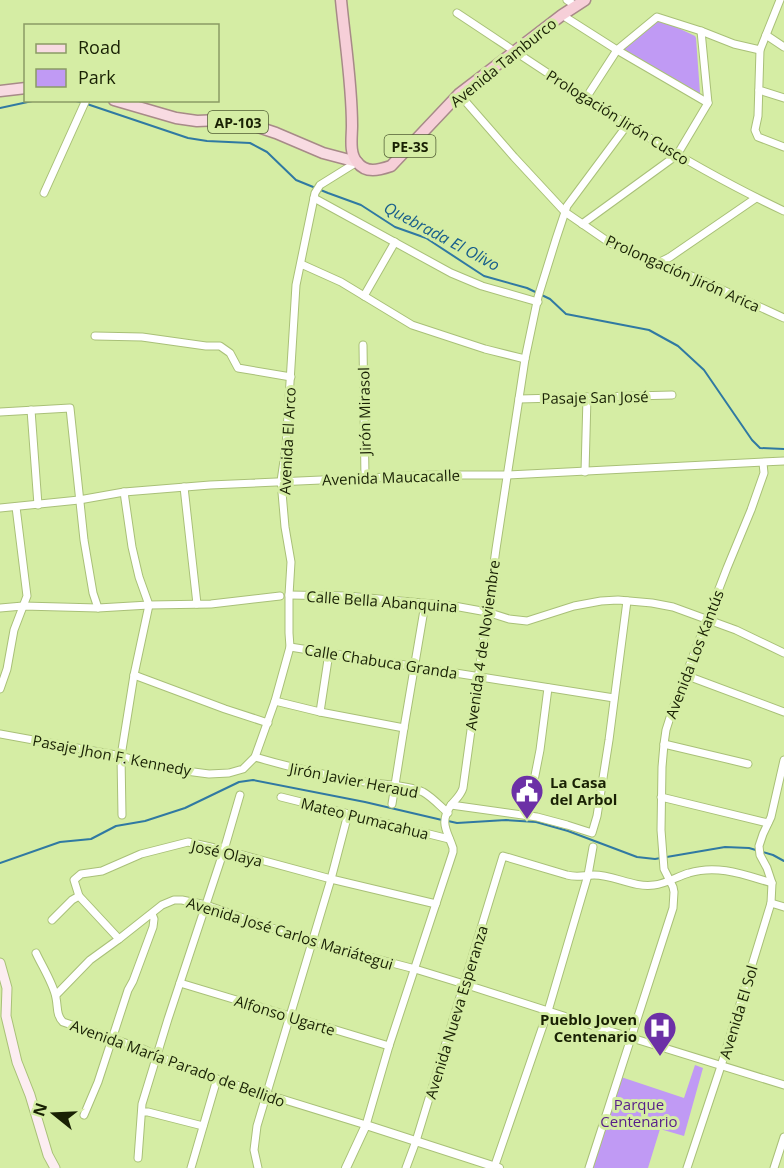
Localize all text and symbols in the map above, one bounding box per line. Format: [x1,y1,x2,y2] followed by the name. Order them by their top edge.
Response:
[446,13,560,111] street label: Avenida Tamburco
[24,24,219,102] legend
[78,35,121,59] text: Road
[78,65,116,89] text: Park
[543,65,693,169] street label: Prologación Jirón Cusco
[208,111,268,133] road number: AP-103
[384,135,436,157] road number: PE-3S
[380,196,504,276] water label: Quebrada El Olivo
[603,230,763,316] street label: Prolongación Jirón Arica
[353,367,375,457] street label: Jirón Mirasol
[541,386,649,408] street label: Pasaje San José
[274,387,300,495] street label: Avenida El Arco
[322,465,460,489] street label: Avenida Maucacalle
[460,559,504,731] street label: Avenida 4 de Noviembre
[306,586,458,616] street label: Calle Bella Abanquina
[660,587,728,721] street label: Avenida Los Kantús
[303,639,459,683] street label: Calle Chabuca Granda
[31,730,193,780] street label: Pasaje Jhon F. Kennedy
[286,757,420,802] street label: Jirón Javier Heraud
[550,772,617,809] place label: La Casa del Arbol
[509,773,545,820] public building icon: La Casa del Arbol
[299,792,431,844] street label: Mateo Pumacahua
[188,835,264,871] street label: José Olaya
[184,892,396,974] street label: Avenida José Carlos Mariátegui
[420,923,492,1101] street label: Avenida Nueva Esperanza
[714,963,762,1061] street label: Avenida El Sol
[232,990,338,1040] street label: Alfonso Ugarte
[540,1009,637,1046] place label: Pueblo Joven Centenario
[642,1010,678,1057] hospital icon: Pueblo Joven Centenario
[68,1015,288,1111] street label: Avenida María Parado de Bellido
[24,1084,84,1144] north arrow
[600,1094,678,1131] park label: Parque Centenario
[27,1100,52,1119] text: N

